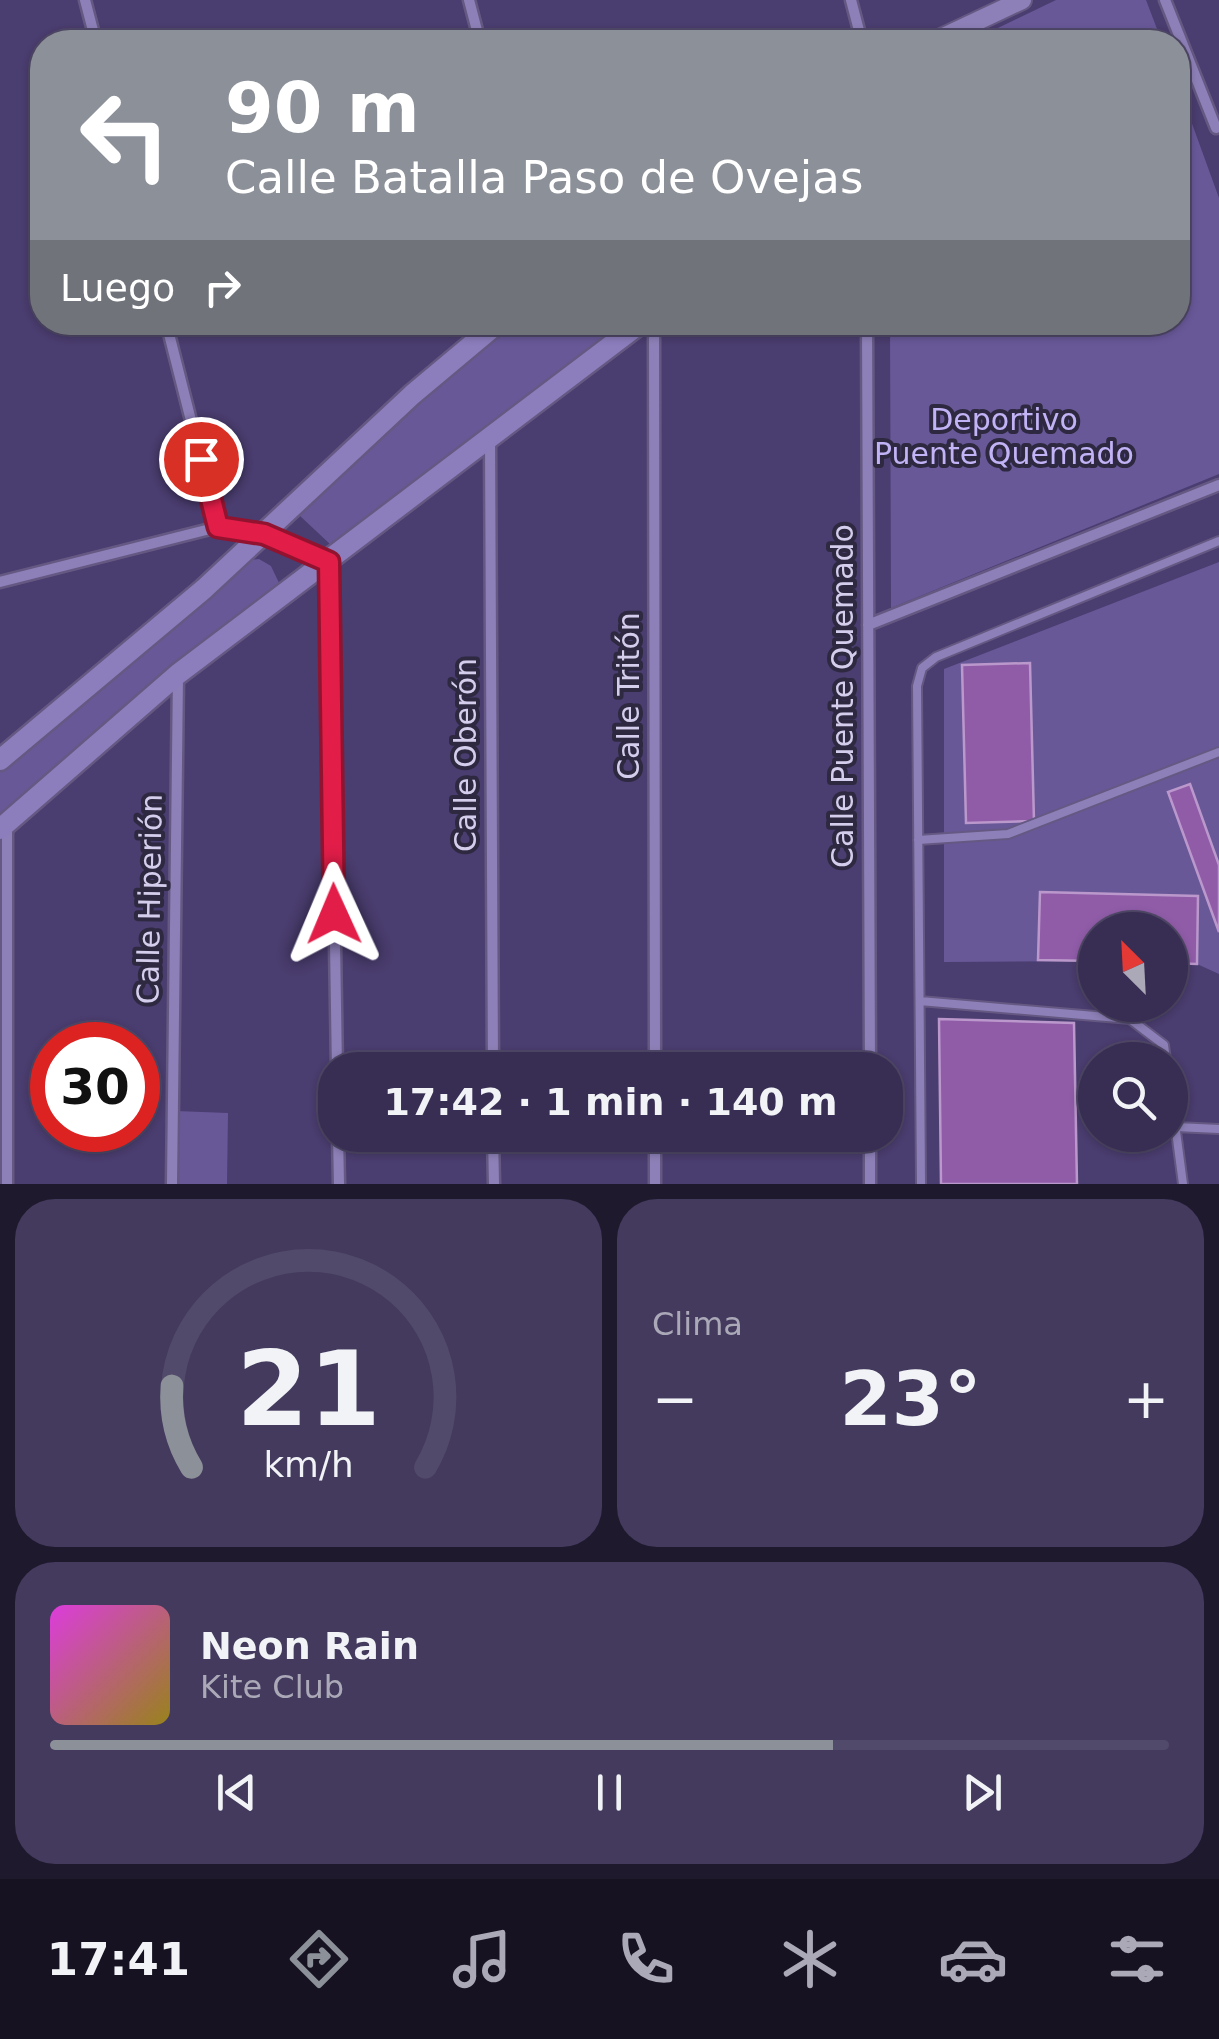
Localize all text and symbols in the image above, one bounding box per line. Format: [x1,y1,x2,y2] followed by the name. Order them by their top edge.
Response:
[225,67,420,149] text: 90 m
[60,70,190,200] icon: left
[225,151,863,204] text: Calle Batalla Paso de Ovejas
[195,260,250,315] icon: right
[60,266,175,310] text: Luego
[874,402,1134,471] park label: Deportivo Puente Quemado
[159,417,244,502] pin
[174,432,229,487] icon: arrive
[825,524,860,868] street label: Calle Puente Quemado
[611,612,646,780] street label: Calle Tritón
[448,658,483,852] street label: Calle Oberón
[130,793,169,1004] street label: Calle Hiperión
[282,862,386,966] position arrow
[1078,912,1188,1022] north arrow
[1078,912,1188,1152] map controls
[30,1022,160,1152] speed limit sign: 30
[1078,1042,1188,1152] button: search
[383,1080,838,1124] text: 17:42 · 1 min · 140 m
[652,1305,743,1343] text: Clima
[236,1328,381,1450] text: 21
[840,1355,981,1443] text: 23°
[652,1367,698,1431] text: −
[1123,1367,1169,1431] text: +
[263,1444,354,1485] text: km/h
[200,1624,419,1668] text: Neon Rain
[200,1668,344,1706] text: Kite Club
[209,1765,264,1820] icon: previous
[582,1765,637,1820] icon: pause
[955,1765,1010,1820] icon: next
[284,1924,354,1994] icon: directions
[447,1924,517,1994] icon: music
[611,1924,681,1994] icon: phone
[775,1924,845,1994] icon: climate
[938,1924,1008,1994] icon: car
[1102,1924,1172,1994] icon: filters
[47,1933,190,1986] text: 17:41

